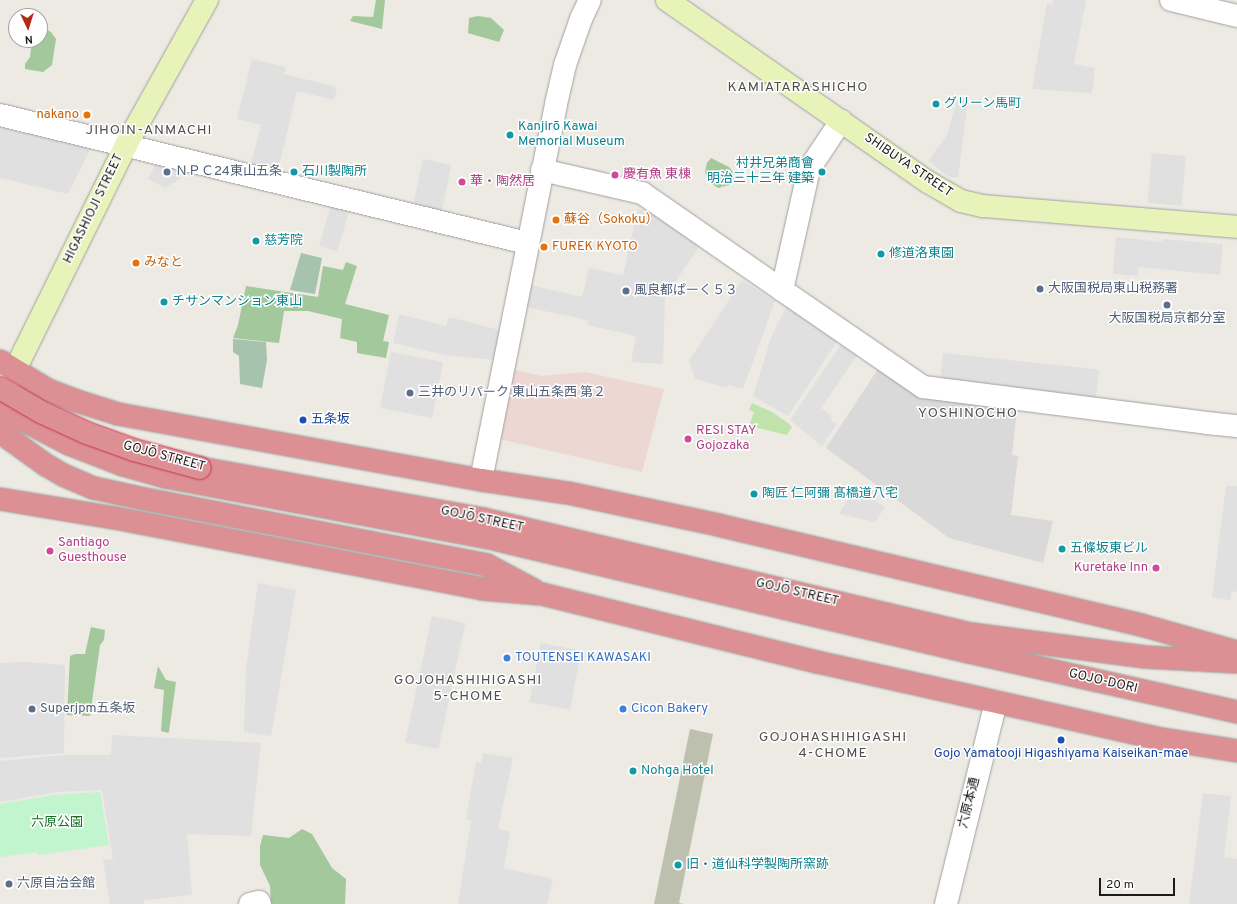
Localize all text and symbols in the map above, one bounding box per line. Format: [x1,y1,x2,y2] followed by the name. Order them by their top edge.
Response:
[8,8,48,48] north arrow
[24,32,33,46] text: N
[727,80,869,96] district label: KAMIATARASHICHO
[944,96,1022,112] place label: グリーン馬町
[931,99,941,109] marker: グリーン馬町
[36,107,79,123] place label: nakano
[82,110,92,120] marker: nakano
[518,120,625,151] place label: Kanjirō Kawai Memorial Museum
[86,123,212,139] district label: JIHOIN-ANMACHI
[505,130,515,140] marker: Kanjirō Kawai Memorial Museum
[861,131,955,201] street label: SHIBUYA STREET
[61,152,127,266] street label: HIGASHIOJI STREET
[707,157,814,188] place label: 村井兄弟商會 明治三十三年 建築
[175,164,282,180] place label: ＮＰＣ24東山五条
[302,164,367,180] place label: 石川製陶所
[162,167,172,177] marker: ＮＰＣ24東山五条
[289,167,299,177] marker: 石川製陶所
[623,167,691,183] place label: 慶有魚 東棟
[817,167,827,177] marker: 村井兄弟商會 明治三十三年 建築
[610,170,620,180] marker: 慶有魚 東棟
[470,174,535,190] place label: 華・陶然居
[457,177,467,187] marker: 華・陶然居
[564,212,659,228] place label: 蘇谷（Sokoku）
[551,215,561,225] marker: 蘇谷（Sokoku）
[264,233,303,249] place label: 慈芳院
[251,236,261,246] marker: 慈芳院
[552,239,638,255] place label: FUREK KYOTO
[539,242,549,252] marker: FUREK KYOTO
[889,246,954,262] place label: 修道洛東園
[876,249,886,259] marker: 修道洛東園
[144,255,183,271] place label: みなと
[131,258,141,268] marker: みなと
[1048,281,1178,297] place label: 大阪国税局東山税務署
[634,283,738,299] place label: 風良都ぱーく５３
[1035,284,1045,294] marker: 大阪国税局東山税務署
[621,286,631,296] marker: 風良都ぱーく５３
[172,294,302,310] place label: チサンマンション東山
[159,297,169,307] marker: チサンマンション東山
[1162,300,1172,310] marker: 大阪国税局京都分室
[1109,311,1225,327] place label: 大阪国税局京都分室
[418,385,606,401] place label: 三井のリパーク 東山五条西 第２
[405,388,415,398] marker: 三井のリパーク 東山五条西 第２
[918,406,1018,422] district label: YOSHINOCHO
[311,412,350,428] place label: 五条坂
[298,415,308,425] marker: 五条坂
[696,424,756,455] place label: RESI STAY Gojozaka
[683,434,693,444] marker: RESI STAY Gojozaka
[121,439,207,475] street label: GOJŌ STREET
[762,486,898,502] place label: 陶匠 仁阿彌 髙橋道八宅
[749,489,759,499] marker: 陶匠 仁阿彌 髙橋道八宅
[439,504,525,536] street label: GOJŌ STREET
[58,536,127,567] place label: Santiago Guesthouse
[1070,541,1148,557] place label: 五條坂東ビル
[1057,544,1067,554] marker: 五條坂東ビル
[45,546,55,556] marker: Santiago Guesthouse
[1074,560,1148,576] place label: Kuretake Inn
[1151,563,1161,573] marker: Kuretake Inn
[754,576,840,610] street label: GOJŌ STREET
[515,650,651,666] place label: TOUTENSEI KAWASAKI
[502,653,512,663] marker: TOUTENSEI KAWASAKI
[1067,666,1139,698] street label: GOJO-DORI
[394,673,542,706] district label: GOJOHASHIHIGASHI 5-CHOME
[40,701,135,717] place label: Superjpm五条坂
[631,701,708,717] place label: Cicon Bakery
[27,704,37,714] marker: Superjpm五条坂
[618,704,628,714] marker: Cicon Bakery
[759,730,907,762] district label: GOJOHASHIHIGASHI 4-CHOME
[1056,735,1066,745] marker: Gojo Yamatooji Higashiyama Kaiseikan-mae
[933,746,1189,762] place label: Gojo Yamatooji Higashiyama Kaiseikan-mae
[641,763,714,779] place label: Nohga Hotel
[628,766,638,776] marker: Nohga Hotel
[956,776,984,830] street label: 六原本通
[31,815,83,831] park label: 六原公園
[686,857,829,873] place label: 旧・道仙科学製陶所窯跡
[673,860,683,870] marker: 旧・道仙科学製陶所窯跡
[1101,870,1177,896] scale bar
[17,876,95,892] place label: 六原自治会館
[1106,877,1134,893] text: 20 m
[4,879,14,889] marker: 六原自治会館

